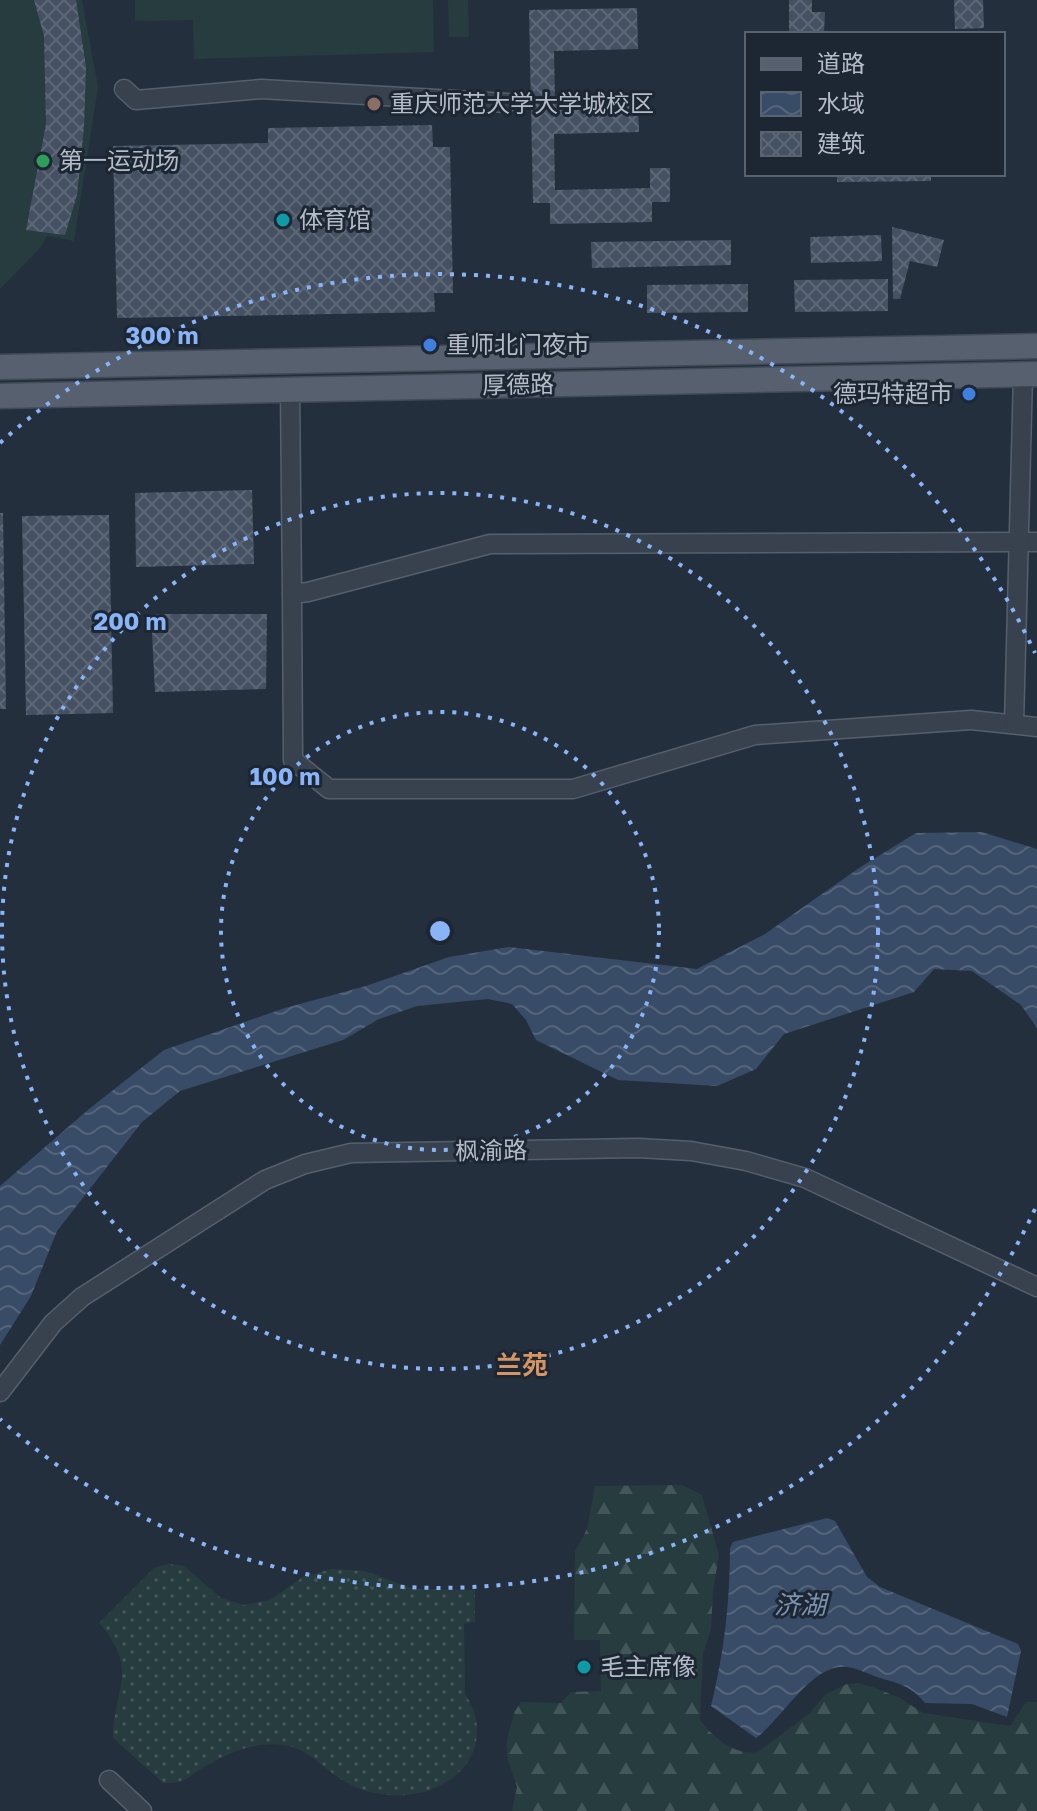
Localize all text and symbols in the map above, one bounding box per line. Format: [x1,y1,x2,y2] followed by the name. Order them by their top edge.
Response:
[745,32,1005,176] legend
[817,48,865,77] text: 道路
[390,88,654,117] place label: 重庆师范大学大学城校区
[817,88,865,117] text: 水域
[365,95,383,113] marker: 重庆师范大学大学城校区
[817,128,865,157] text: 建筑
[59,145,179,174] place label: 第一运动场
[34,152,52,170] marker: 第一运动场
[299,204,371,233] place label: 体育馆
[274,211,292,229] marker: 体育馆
[126,320,198,349] text: 300 m
[446,329,590,358] place label: 重师北门夜市
[421,336,439,354] marker: 重师北门夜市
[482,368,554,399] street label: 厚德路
[833,378,953,407] place label: 德玛特超市
[960,385,978,403] marker: 德玛特超市
[94,606,166,635] text: 200 m
[250,761,320,790] text: 100 m
[426,917,454,945] centre of rings
[455,1134,527,1165] street label: 枫渝路
[496,1349,548,1380] district label: 兰苑
[774,1589,830,1620] water label: 济湖
[600,1651,696,1680] place label: 毛主席像
[575,1658,593,1676] marker: 毛主席像

